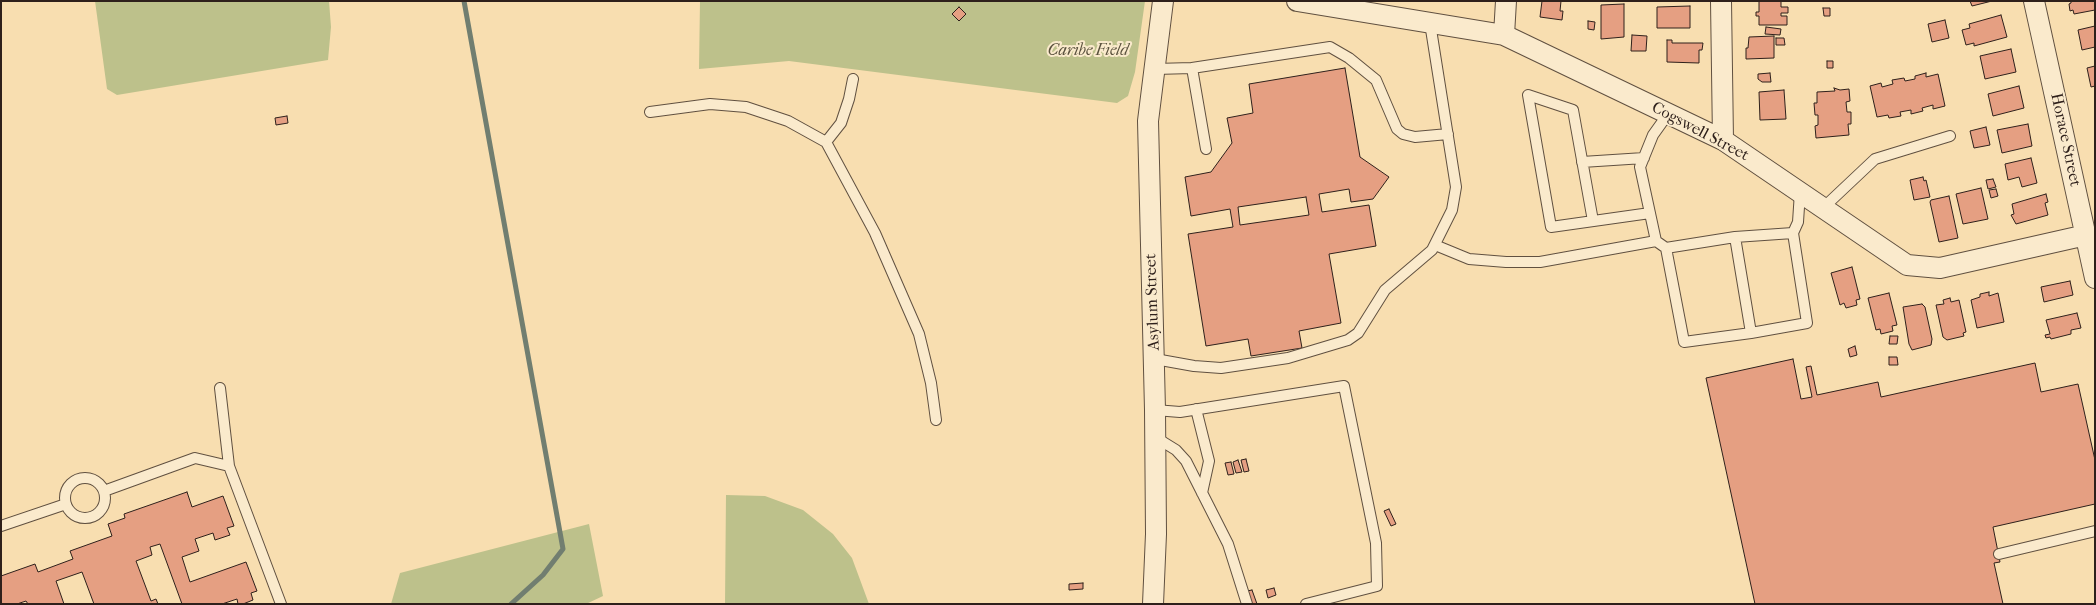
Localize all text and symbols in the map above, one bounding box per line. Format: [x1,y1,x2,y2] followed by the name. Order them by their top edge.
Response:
[1048,41,1128,61] park label: Caribe Field
[2046,91,2084,189] street label: Horace Street
[1648,98,1752,166] street label: Cogswell Street
[1142,253,1164,351] street label: Asylum Street

